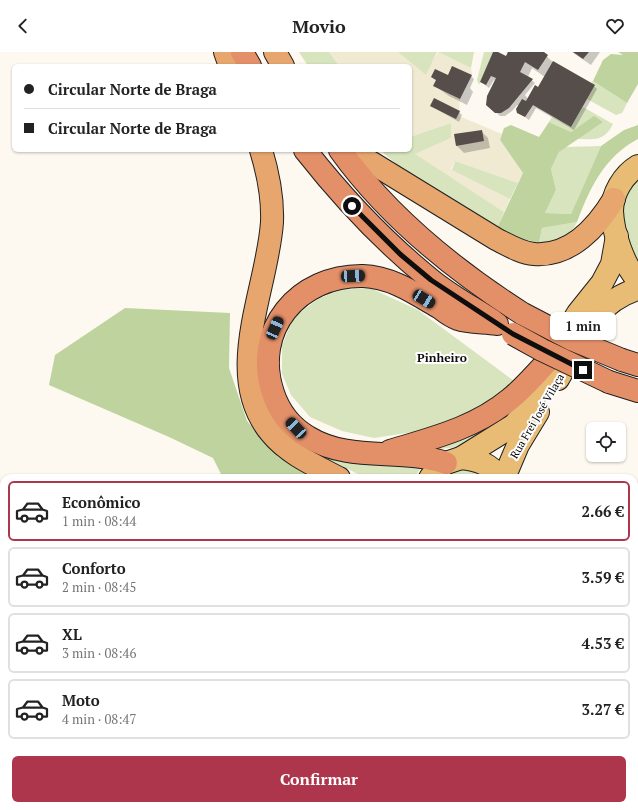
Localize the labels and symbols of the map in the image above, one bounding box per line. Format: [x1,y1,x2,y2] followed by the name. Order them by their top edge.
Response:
[343,197,361,215] route start
[341,269,365,283] car
[411,288,437,310] car
[550,312,616,340] callout: 1 min
[265,315,285,341] car
[417,350,467,365] district label: Pinheiro
[574,361,592,379] route end
[507,370,567,461] street label: Rua Frei José Vilaça
[283,415,309,441] car

